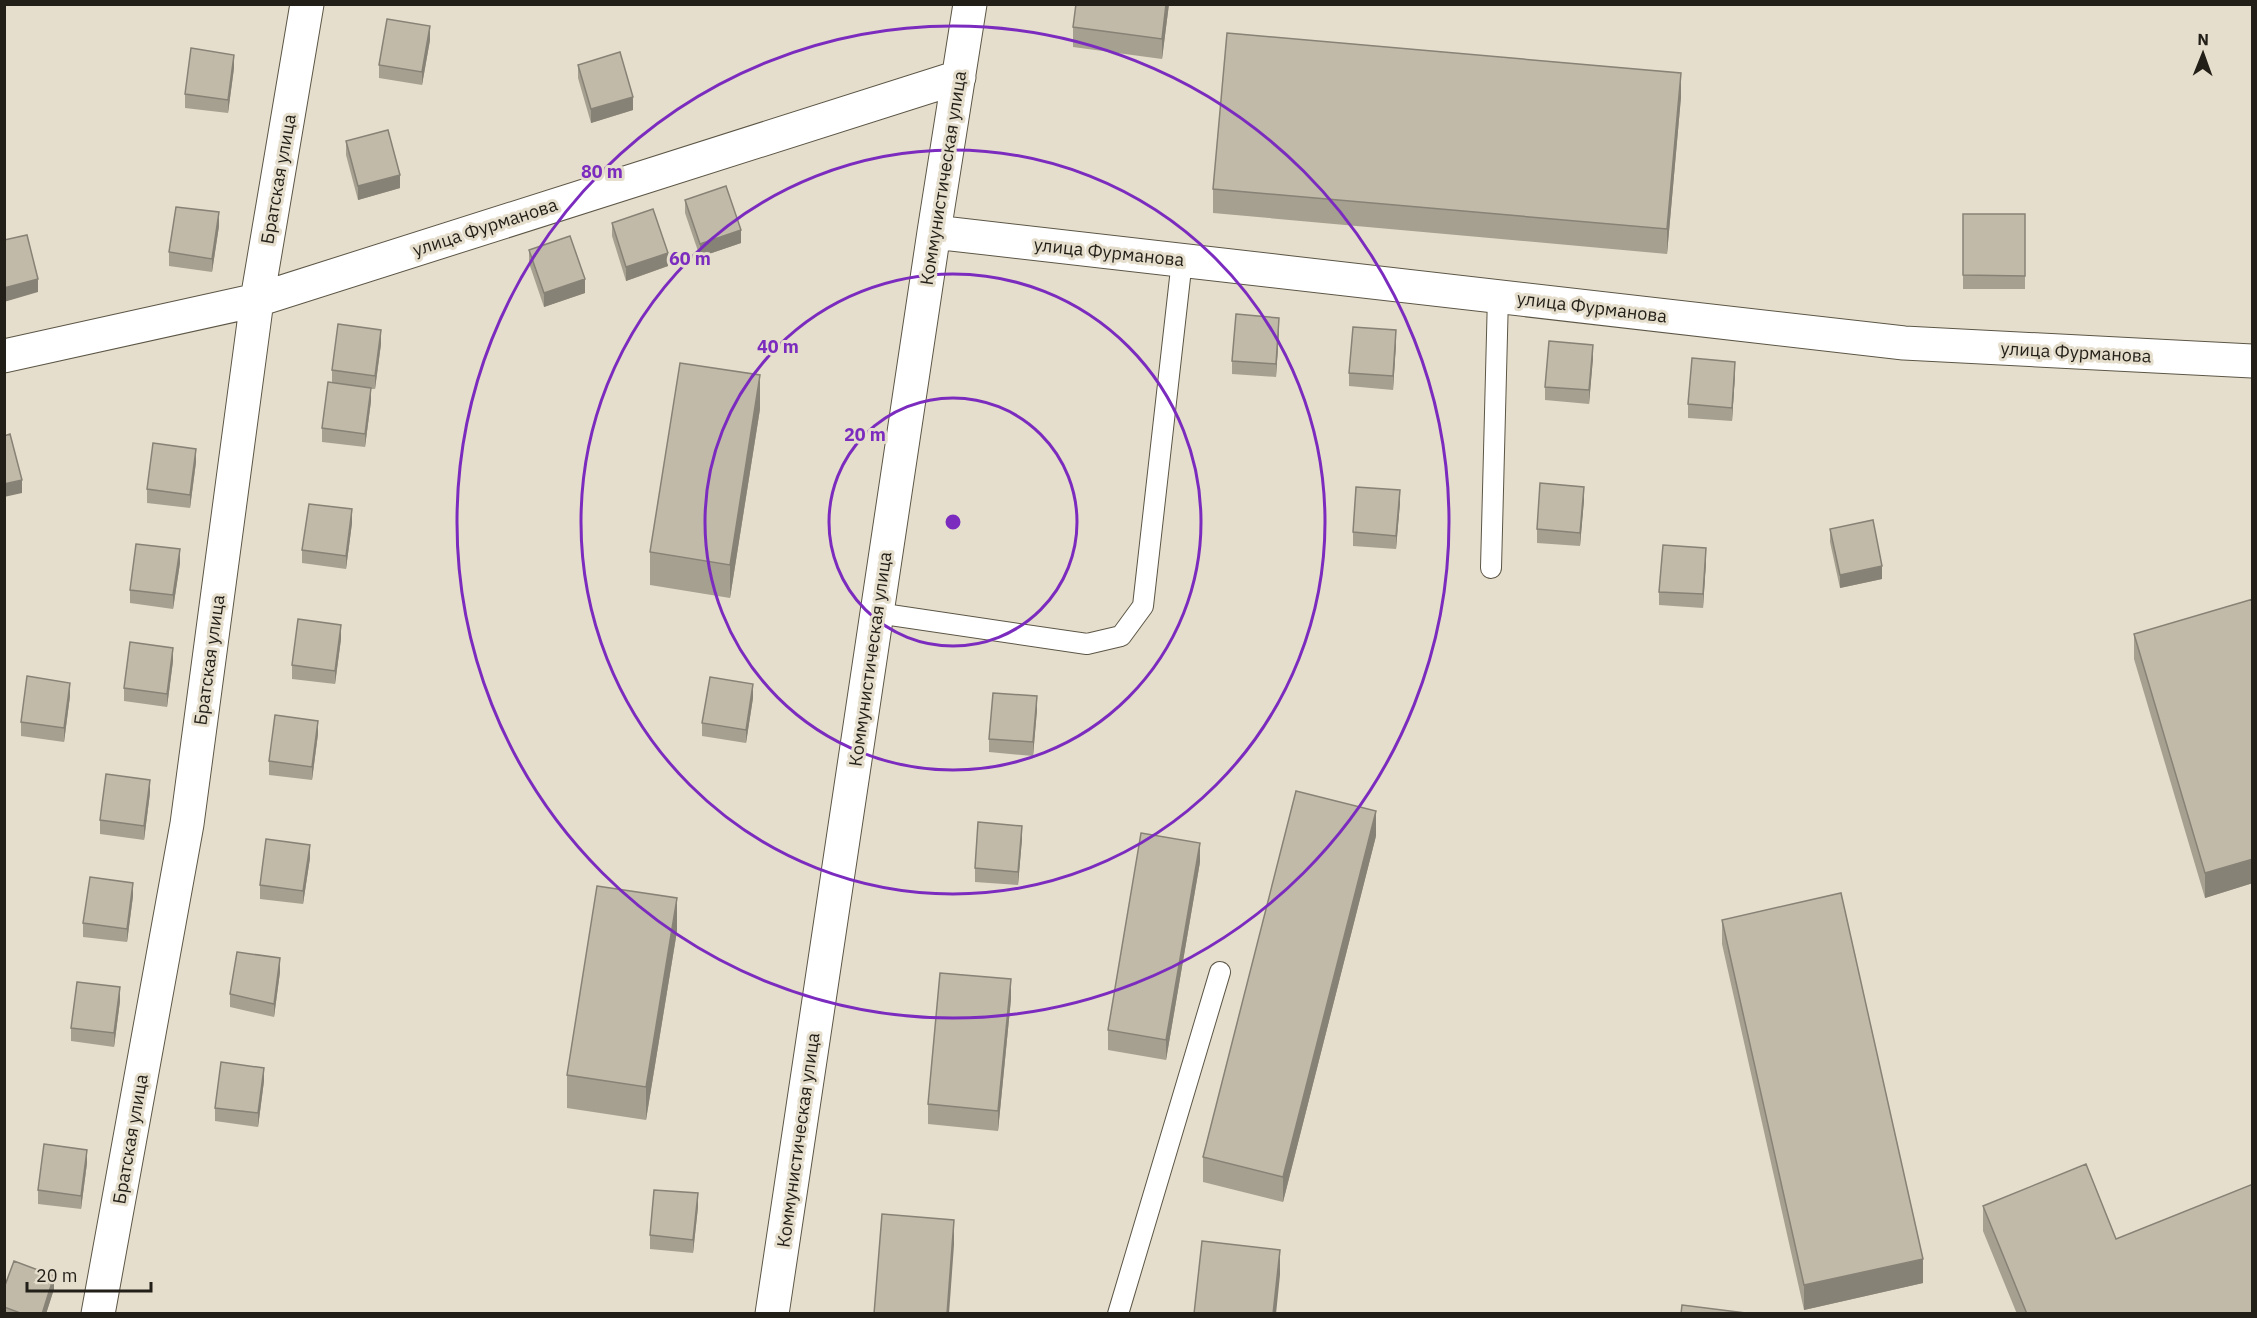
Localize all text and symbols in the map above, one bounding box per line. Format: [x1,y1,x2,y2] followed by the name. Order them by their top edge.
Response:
[2173,24,2233,84] north arrow
[2197,29,2209,49] text: N
[915,69,971,287] street label: Коммунистическая улица
[255,112,301,246] street label: Братская улица
[581,160,623,183] text: 80 m
[410,193,561,261] street label: улица Фурманова
[1033,233,1186,271] street label: улица Фурманова
[669,247,711,270] text: 60 m
[1516,286,1669,328] street label: улица Фурманова
[757,335,799,358] text: 40 m
[2000,337,2152,367] street label: улица Фурманова
[844,423,886,446] text: 20 m
[943,512,963,532] centre of rings
[844,550,897,768] street label: Коммунистическая улица
[188,593,230,727] street label: Братская улица
[772,1031,825,1249] street label: Коммунистическая улица
[107,1072,153,1206] street label: Братская улица
[27,1255,152,1293] scale bar
[36,1264,78,1287] text: 20 m

